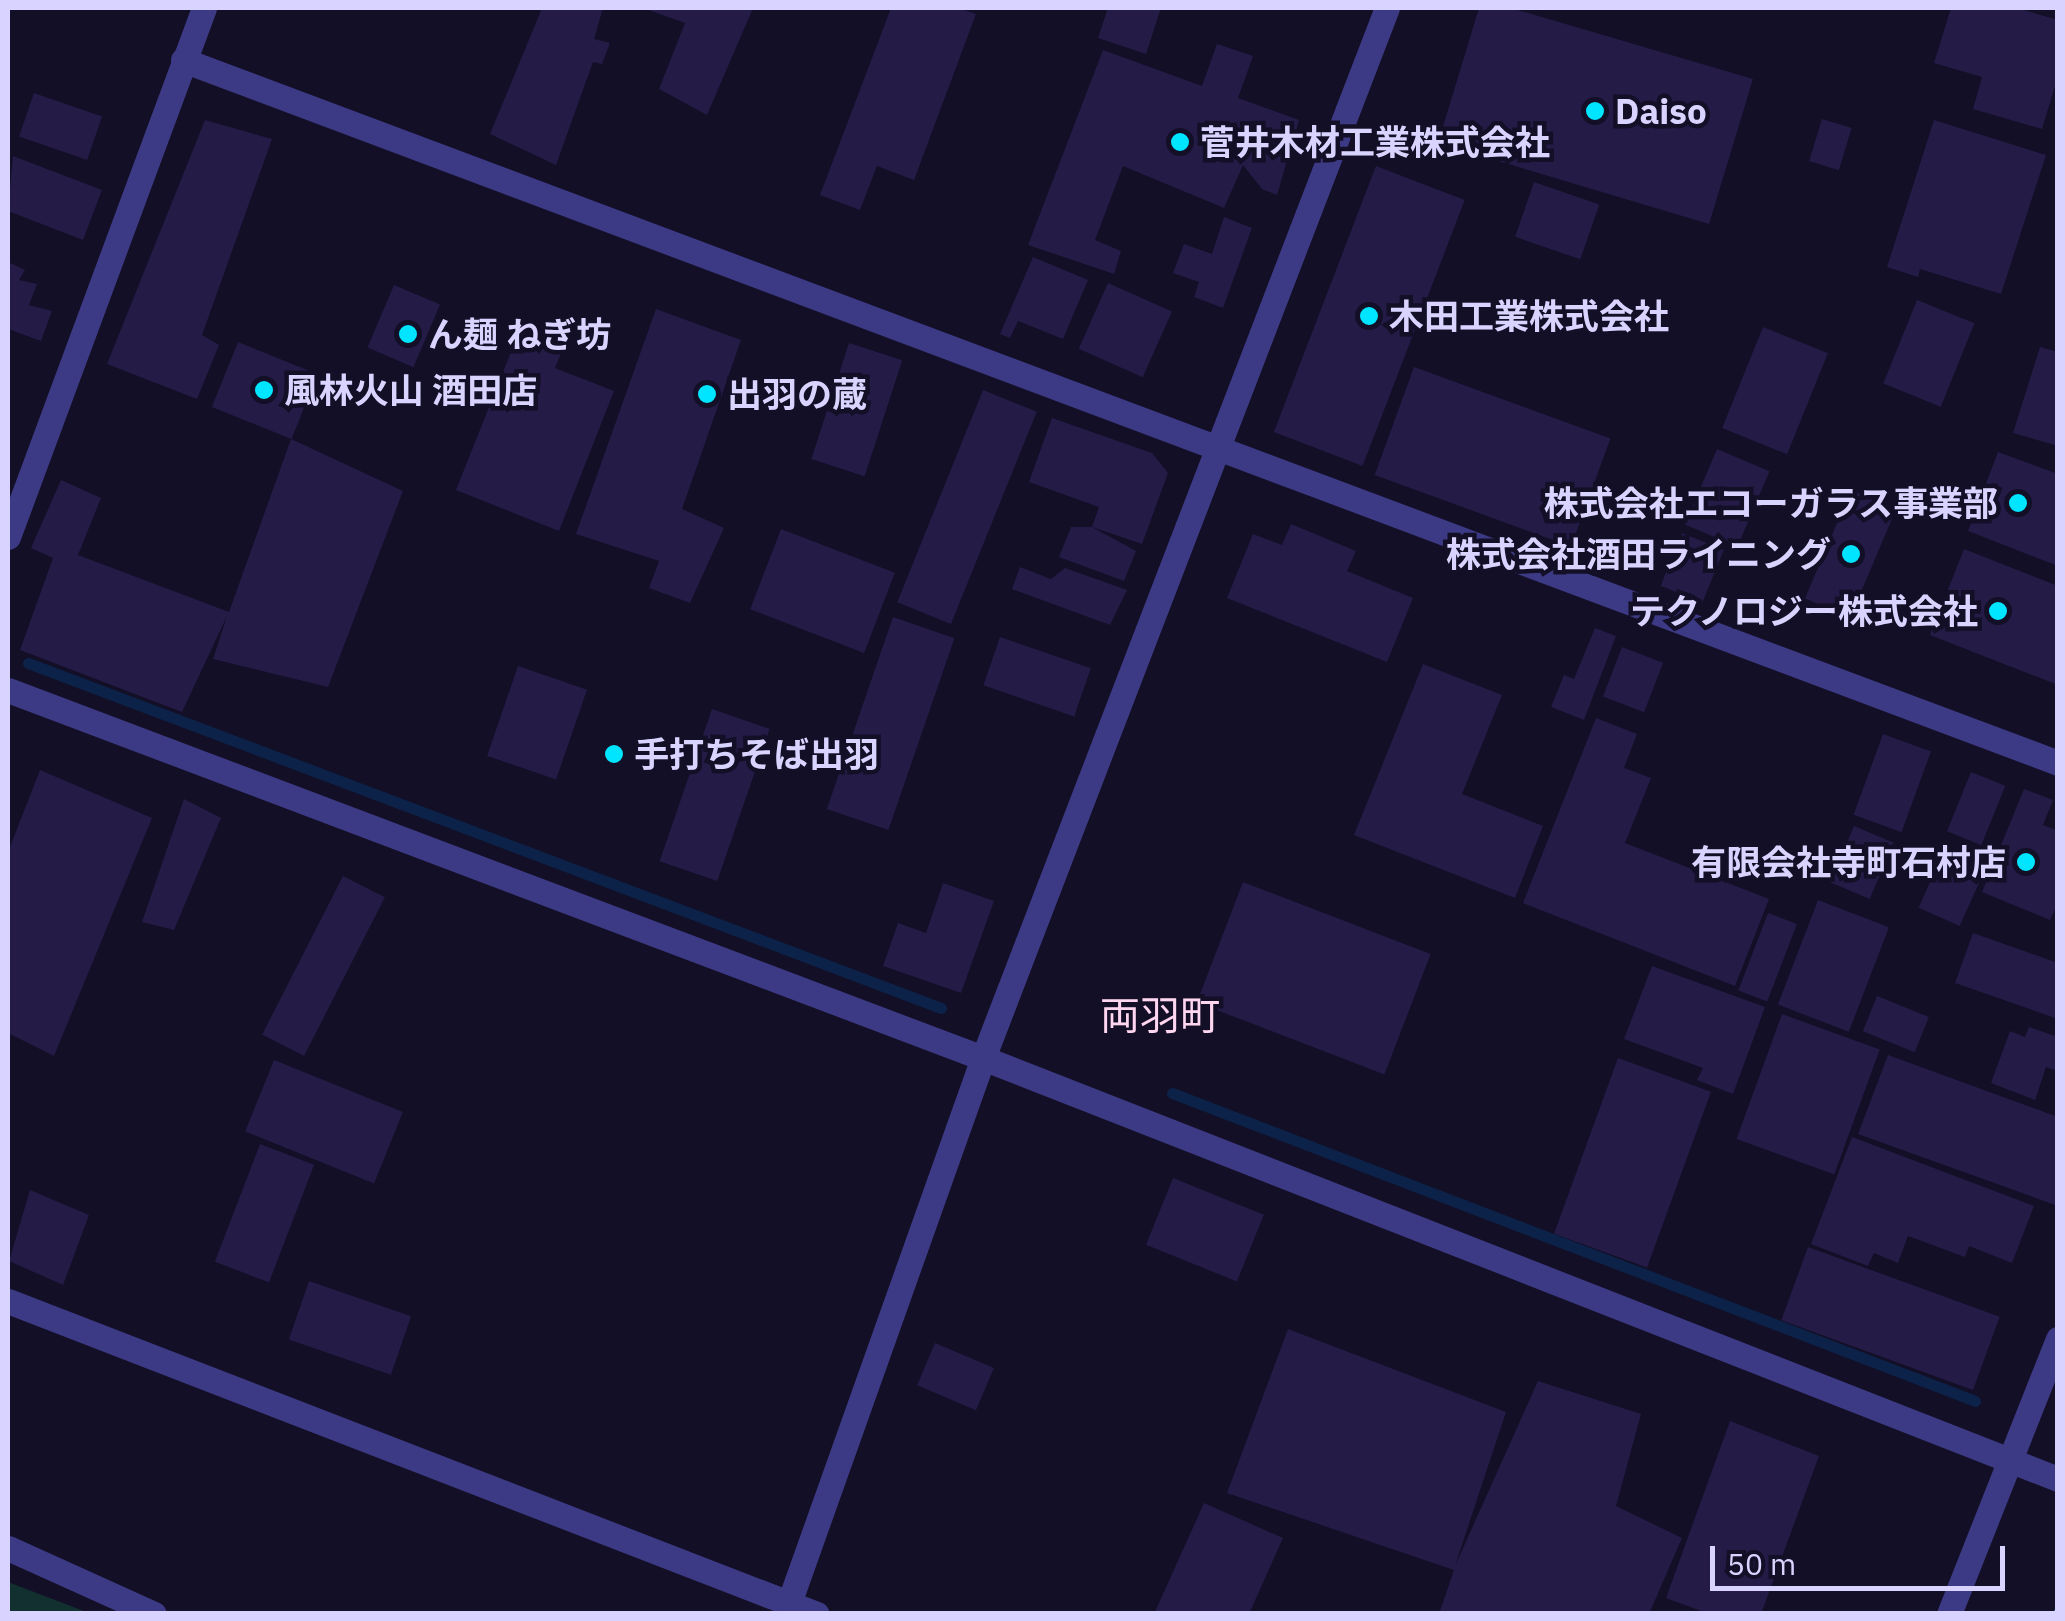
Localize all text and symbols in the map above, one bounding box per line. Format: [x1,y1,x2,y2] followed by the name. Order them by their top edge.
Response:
[1615,90,1707,132] place label: Daiso
[1584,100,1606,122] marker: Daiso
[1200,121,1550,163] place label: 菅井木材工業株式会社
[1169,131,1191,153] marker: 菅井木材工業株式会社
[1389,295,1669,337] place label: 木田工業株式会社
[1358,305,1380,327] marker: 木田工業株式会社
[428,313,611,355] place label: ん麺 ねぎ坊
[397,323,419,345] marker: ん麺 ねぎ坊
[284,369,537,411] place label: 風林火山 酒田店
[727,373,867,415] place label: 出羽の蔵
[253,379,275,401] marker: 風林火山 酒田店
[696,383,718,405] marker: 出羽の蔵
[1543,482,1998,524] place label: 株式会社エコーガラス事業部
[2007,492,2029,514] marker: 株式会社エコーガラス事業部
[1446,533,1831,575] place label: 株式会社酒田ライニング
[1840,543,1862,565] marker: 株式会社酒田ライニング
[1628,590,1978,632] place label: テクノロジー株式会社
[1987,600,2009,622] marker: テクノロジー株式会社
[634,733,879,775] place label: 手打ちそば出羽
[603,743,625,765] marker: 手打ちそば出羽
[1691,841,2006,883] place label: 有限会社寺町石村店
[2015,851,2037,873] marker: 有限会社寺町石村店
[1100,991,1220,1039] district label: 両羽町
[1715,1526,2010,1588] scale bar
[1727,1544,1796,1583] text: 50 m

